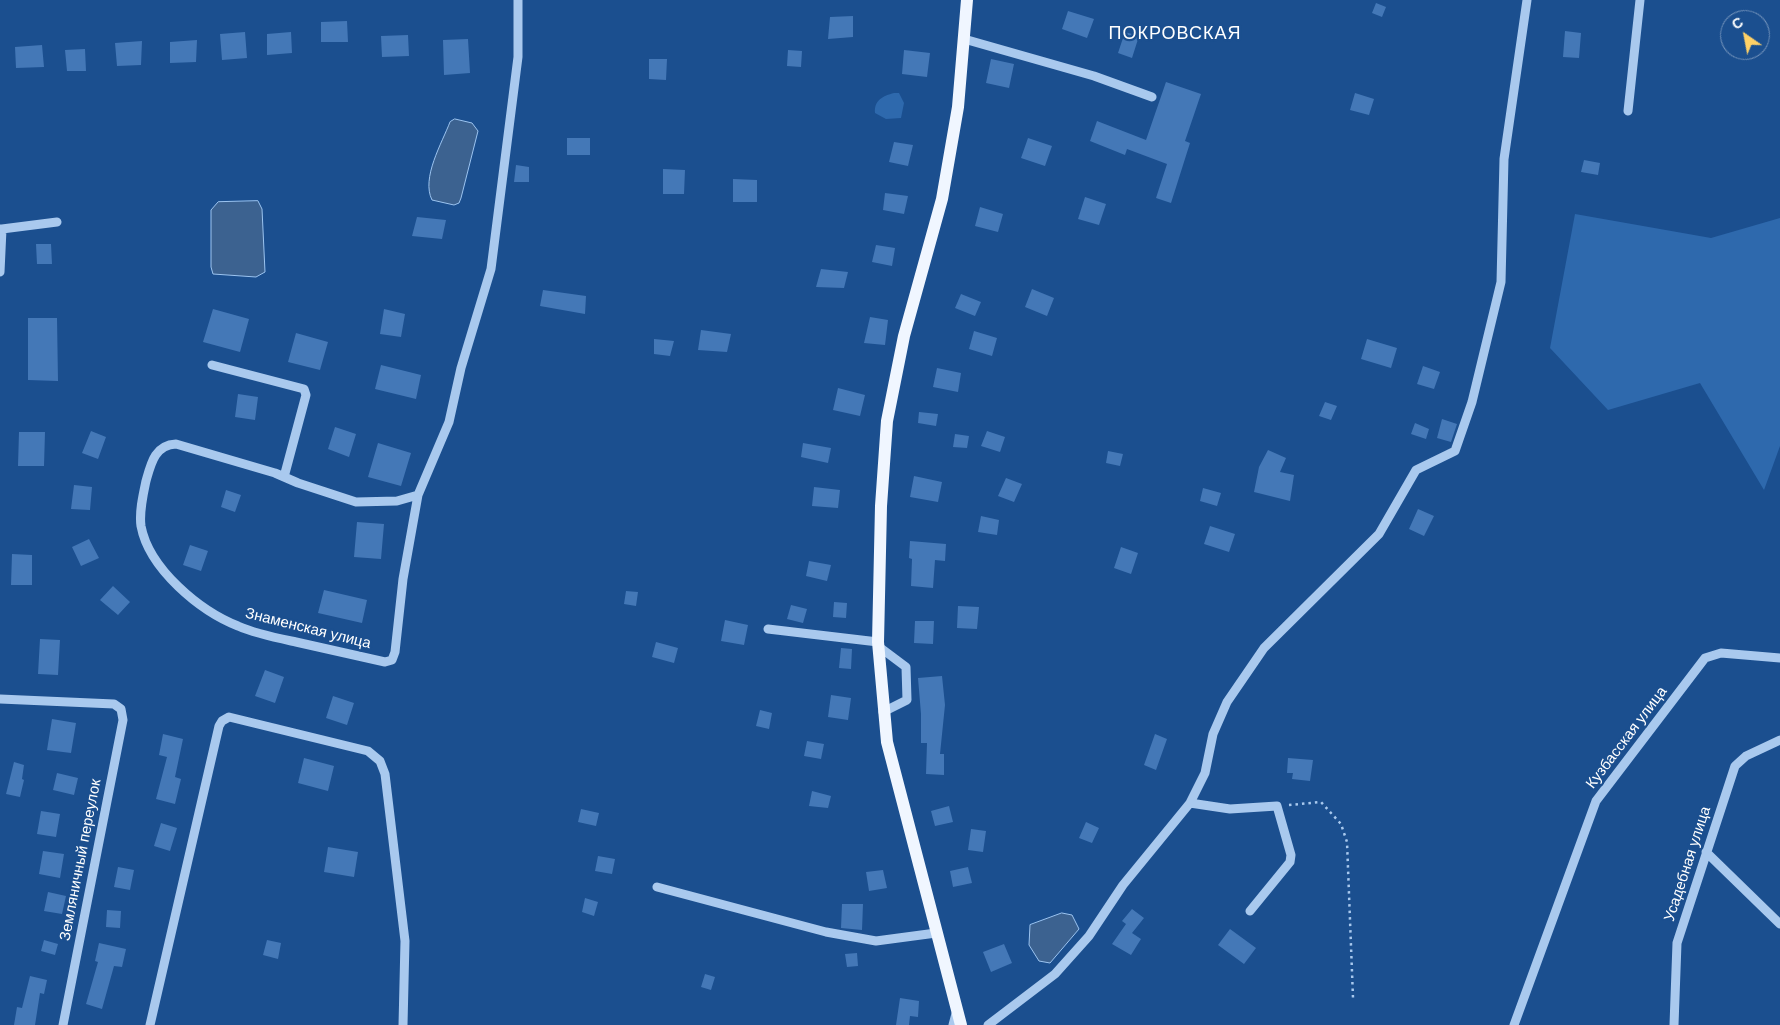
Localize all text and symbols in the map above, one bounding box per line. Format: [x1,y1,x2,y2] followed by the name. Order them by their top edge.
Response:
[1720,10,1770,60] north arrow
[1728,13,1747,34] text: С
[1107,23,1243,45] district label: ПОКРОВСКАЯ
[243,605,373,653] street label: Знаменская улица
[1583,683,1671,793] street label: Кузбасская улица
[56,778,106,942] street label: Земляничный переулок
[1661,804,1715,924] street label: Усадебная улица

